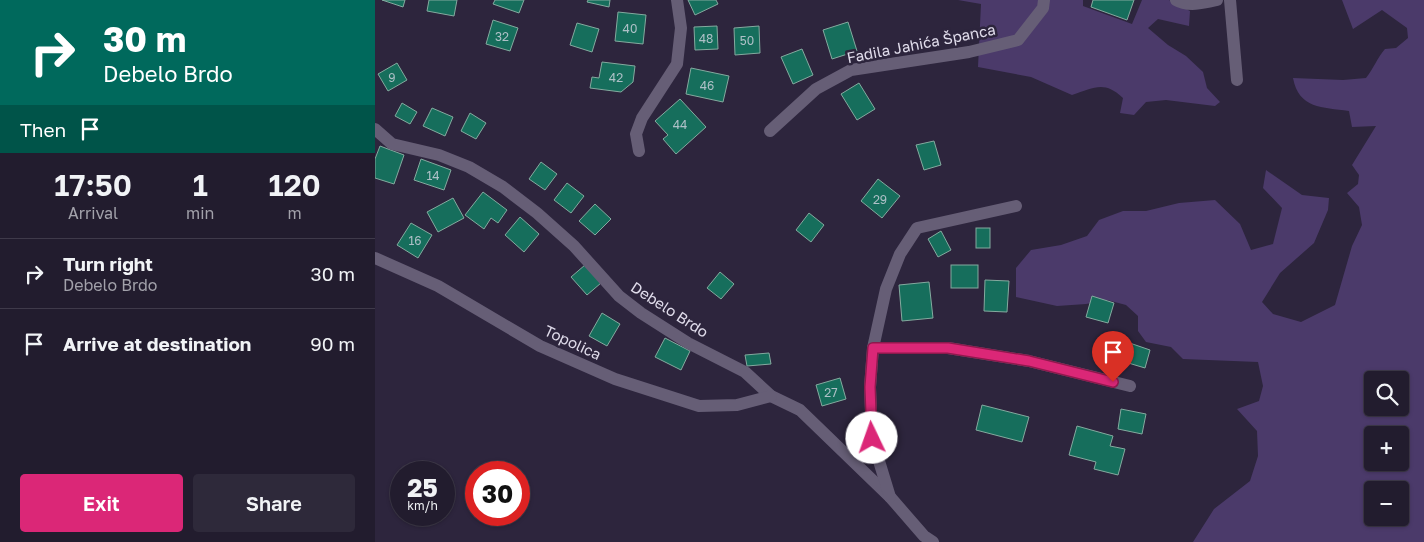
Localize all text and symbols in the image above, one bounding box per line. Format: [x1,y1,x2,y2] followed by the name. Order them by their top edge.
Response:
[103,18,186,60] text: 30 m
[20,20,85,85] icon: right
[845,20,997,66] street label: Fadila Jahića Španca
[623,21,637,36] house number: 40
[495,29,509,44] house number: 32
[699,31,713,46] house number: 48
[740,33,754,48] house number: 50
[103,60,233,87] text: Debelo Brdo
[388,70,396,85] house number: 9
[609,70,623,85] house number: 42
[700,78,714,93] house number: 46
[76,115,104,143] icon: arrive
[673,117,687,132] house number: 44
[20,118,66,141] text: Then
[54,167,132,203] text: 17:50
[193,167,208,203] text: 1
[269,167,321,203] text: 120
[426,168,440,183] house number: 14
[873,192,887,207] house number: 29
[68,203,118,223] text: Arrival
[186,203,214,223] text: min
[288,203,302,223] text: m
[408,233,422,248] house number: 16
[63,252,153,275] text: Turn right
[20,260,48,288] icon: right
[311,262,355,285] text: 30 m
[63,275,157,295] text: Debelo Brdo
[628,277,712,341] street label: Debelo Brdo
[542,321,604,363] street label: Topolica
[20,330,48,358] icon: arrive
[1092,331,1134,382] pin
[63,332,251,355] text: Arrive at destination
[310,332,355,355] text: 90 m
[1099,338,1127,366] icon: arrive
[1364,371,1409,526] map controls
[1364,371,1409,416] button: search
[824,385,838,400] house number: 27
[845,411,897,463] position arrow
[1364,426,1409,471] button: +
[465,461,530,526] speed limit sign: 30
[407,472,438,503] text: 25
[20,474,183,532] button: Exit
[193,474,355,532] button: Share
[1364,481,1409,526] button: −
[407,498,438,513] text: km/h

